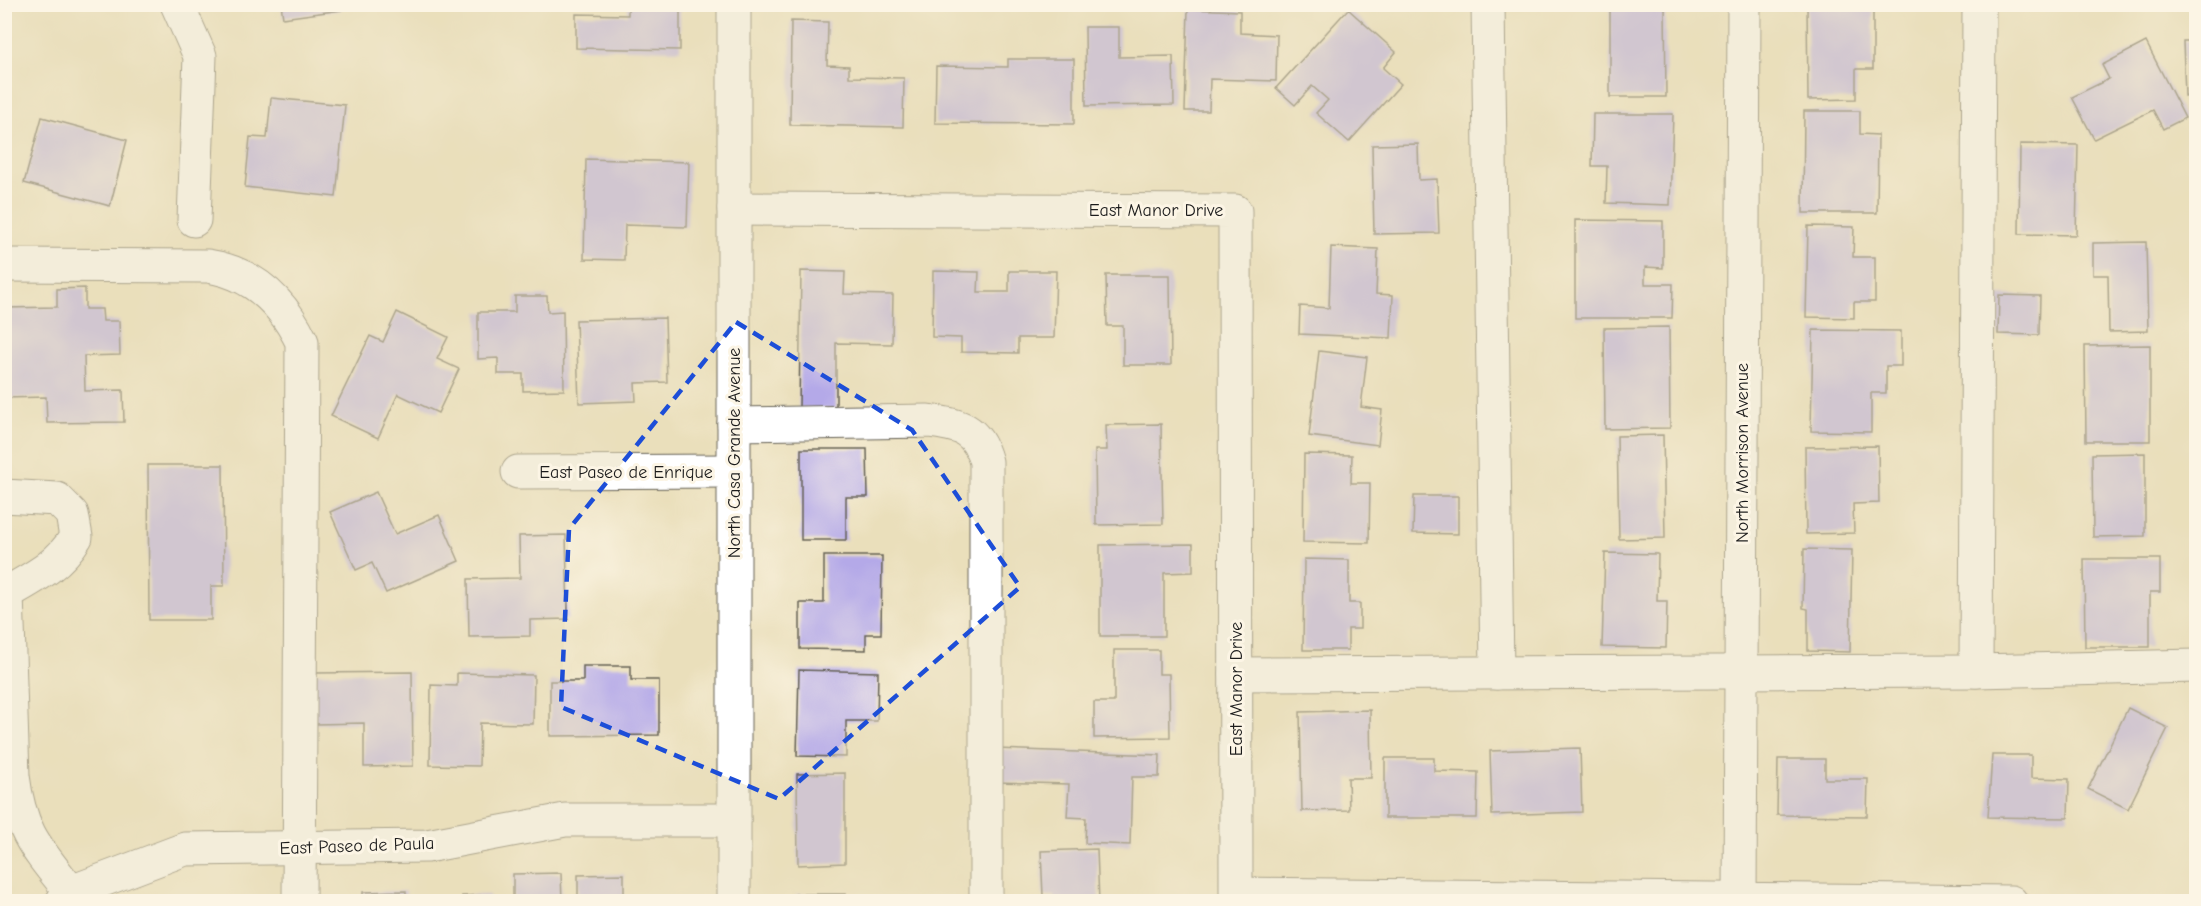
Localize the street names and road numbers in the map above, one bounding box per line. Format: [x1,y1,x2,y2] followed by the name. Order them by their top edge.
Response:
[1089,200,1223,221] street label: East Manor Drive
[724,348,745,558] street label: North Casa Grande Avenue
[1732,363,1753,543] street label: North Morrison Avenue
[539,462,713,483] street label: East Paseo de Enrique
[1226,622,1247,756] street label: East Manor Drive
[279,833,435,859] street label: East Paseo de Paula

